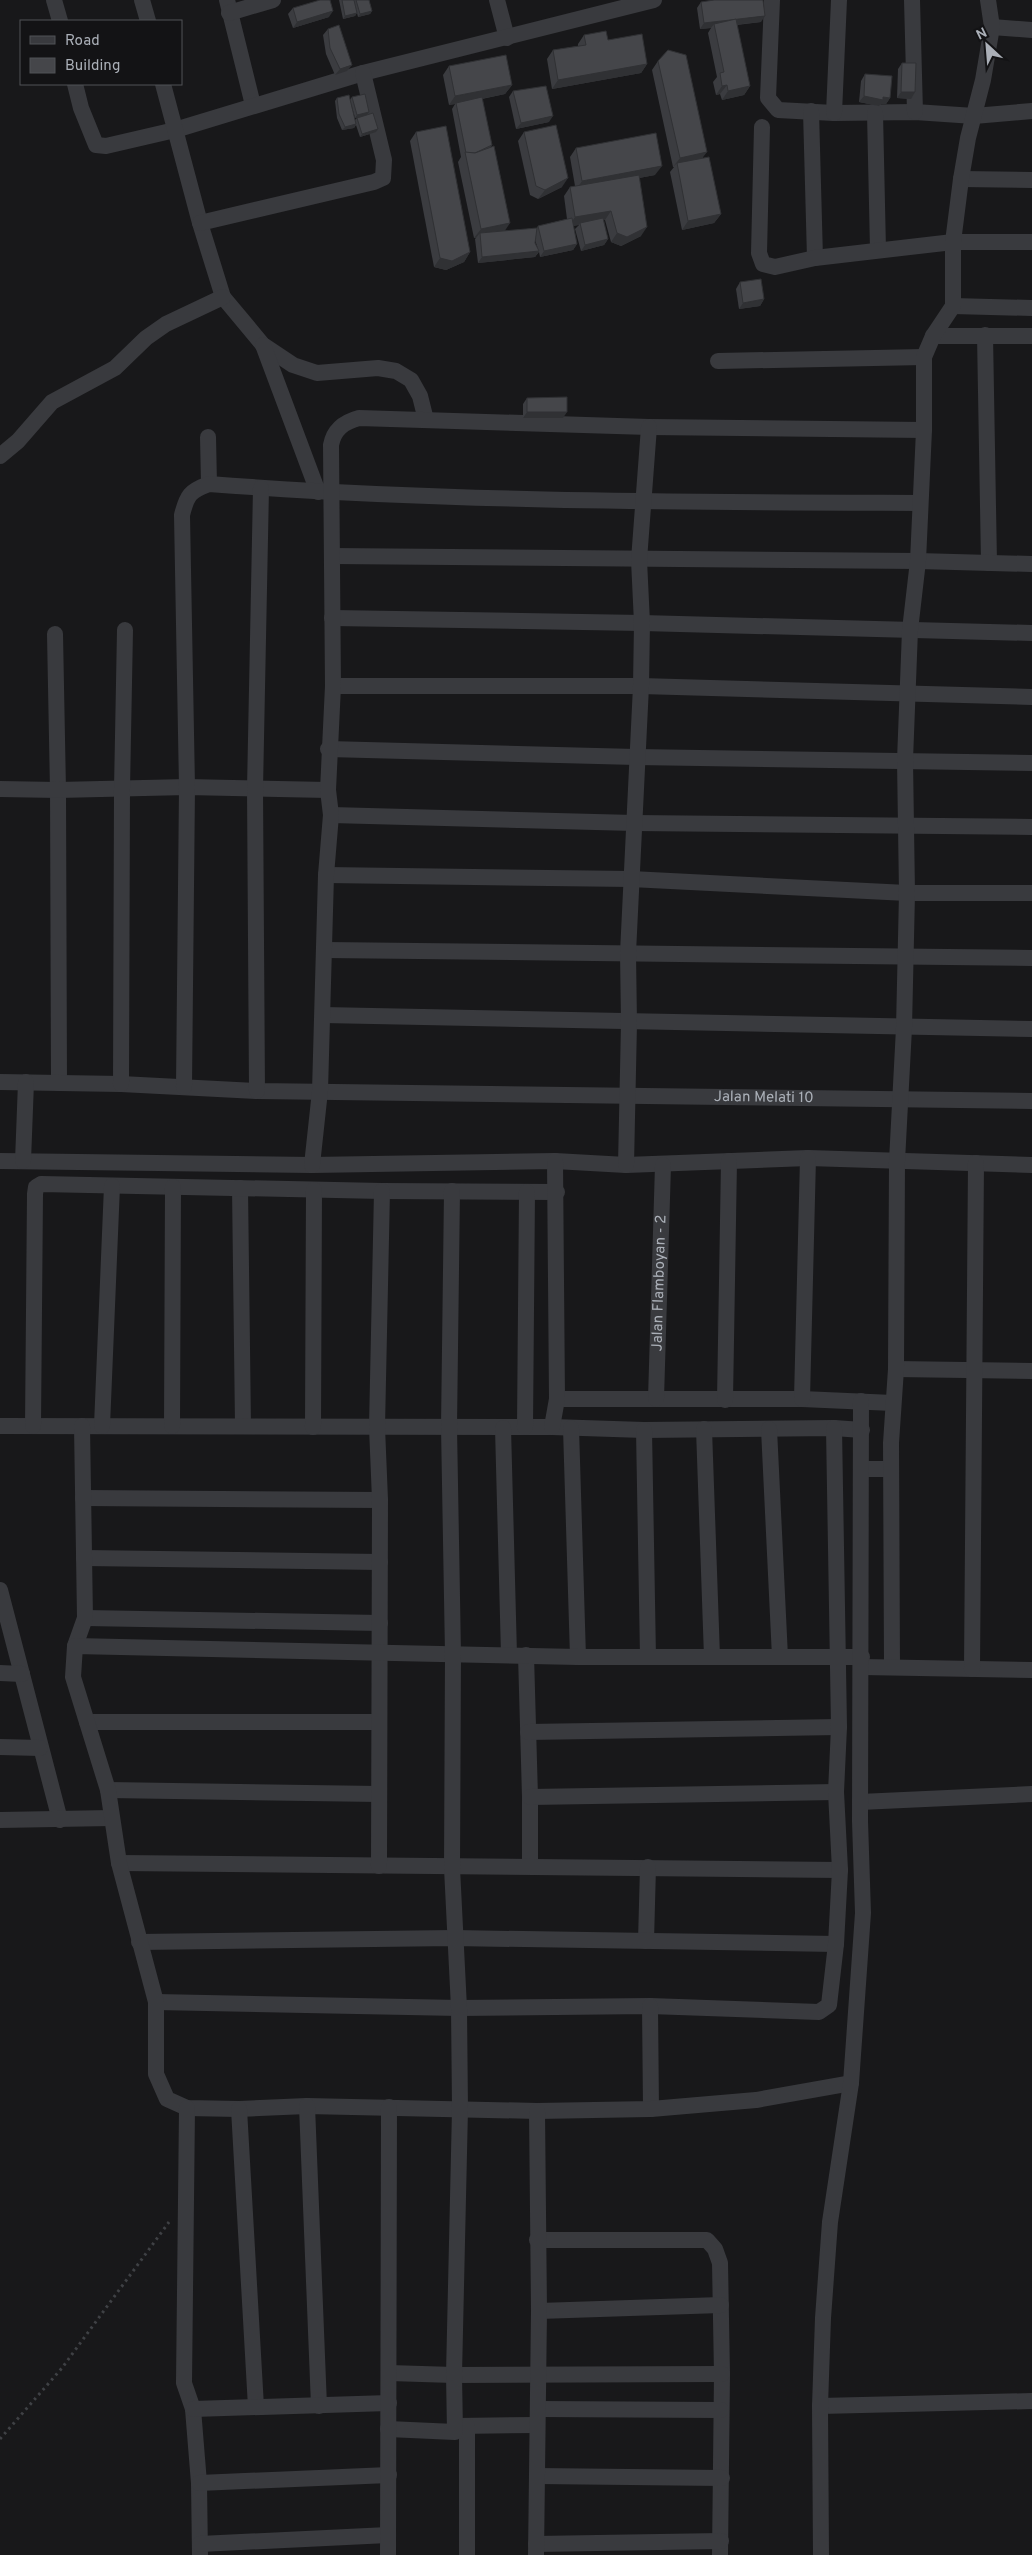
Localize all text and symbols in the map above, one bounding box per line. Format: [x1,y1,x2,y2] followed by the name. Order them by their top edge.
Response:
[20,20,182,85] legend
[962,20,1012,70] north arrow
[974,25,990,45] text: N
[65,32,100,51] text: Road
[65,57,120,76] text: Building
[714,1087,814,1108] street label: Jalan Melati 10
[648,1214,671,1352] street label: Jalan Flamboyan - 2

